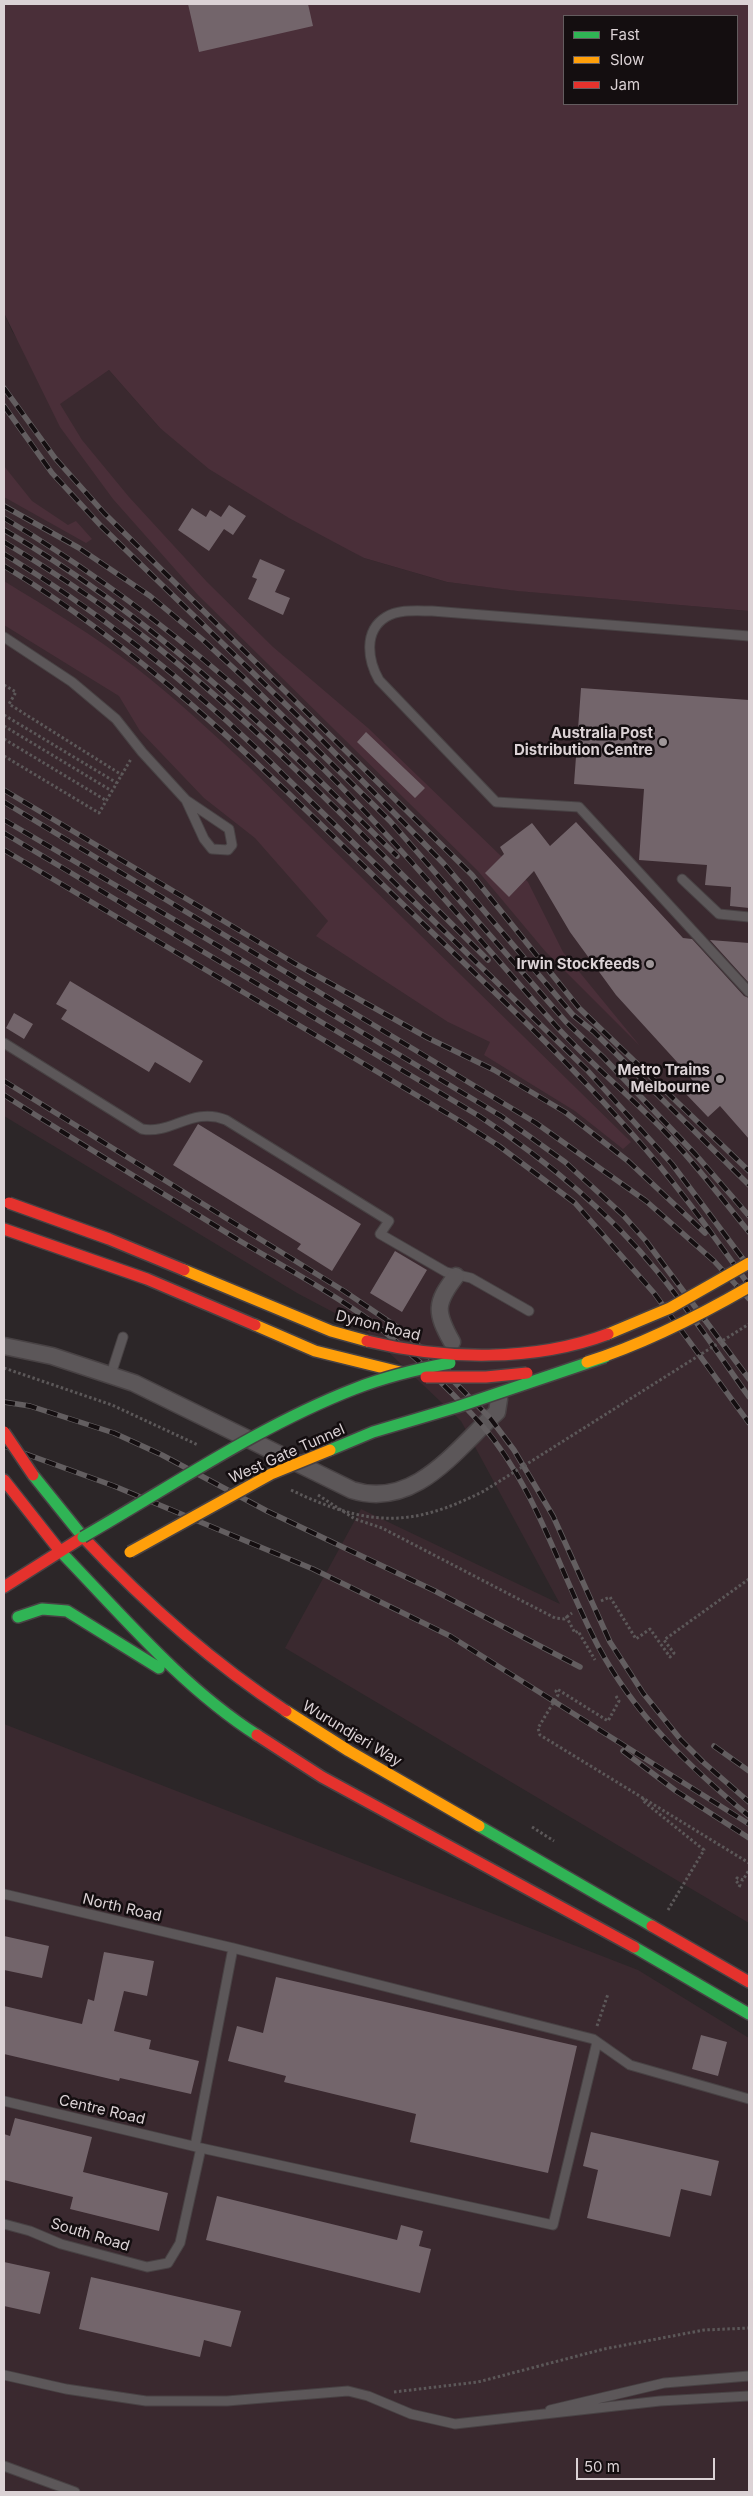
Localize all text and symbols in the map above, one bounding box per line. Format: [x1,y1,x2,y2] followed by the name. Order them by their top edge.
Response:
[563,15,738,105] legend
[610,25,640,44] text: Fast
[610,50,644,69] text: Slow
[610,75,640,94] text: Jam
[514,724,653,759] place label: Australia Post Distribution Centre
[657,736,669,748] marker: Australia Post Distribution Centre
[517,955,640,973] place label: Irwin Stockfeeds
[644,958,656,970] marker: Irwin Stockfeeds
[618,1061,710,1096] place label: Metro Trains Melbourne
[714,1073,726,1085] marker: Metro Trains Melbourne
[334,1307,422,1345] street label: Dynon Road
[226,1420,348,1488] street label: West Gate Tunnel
[299,1697,405,1771] street label: Wurundjeri Way
[81,1890,163,1926] street label: North Road
[57,2091,147,2129] street label: Centre Road
[48,2214,132,2256] street label: South Road
[578,2448,717,2480] scale bar
[584,2457,620,2476] text: 50 m

